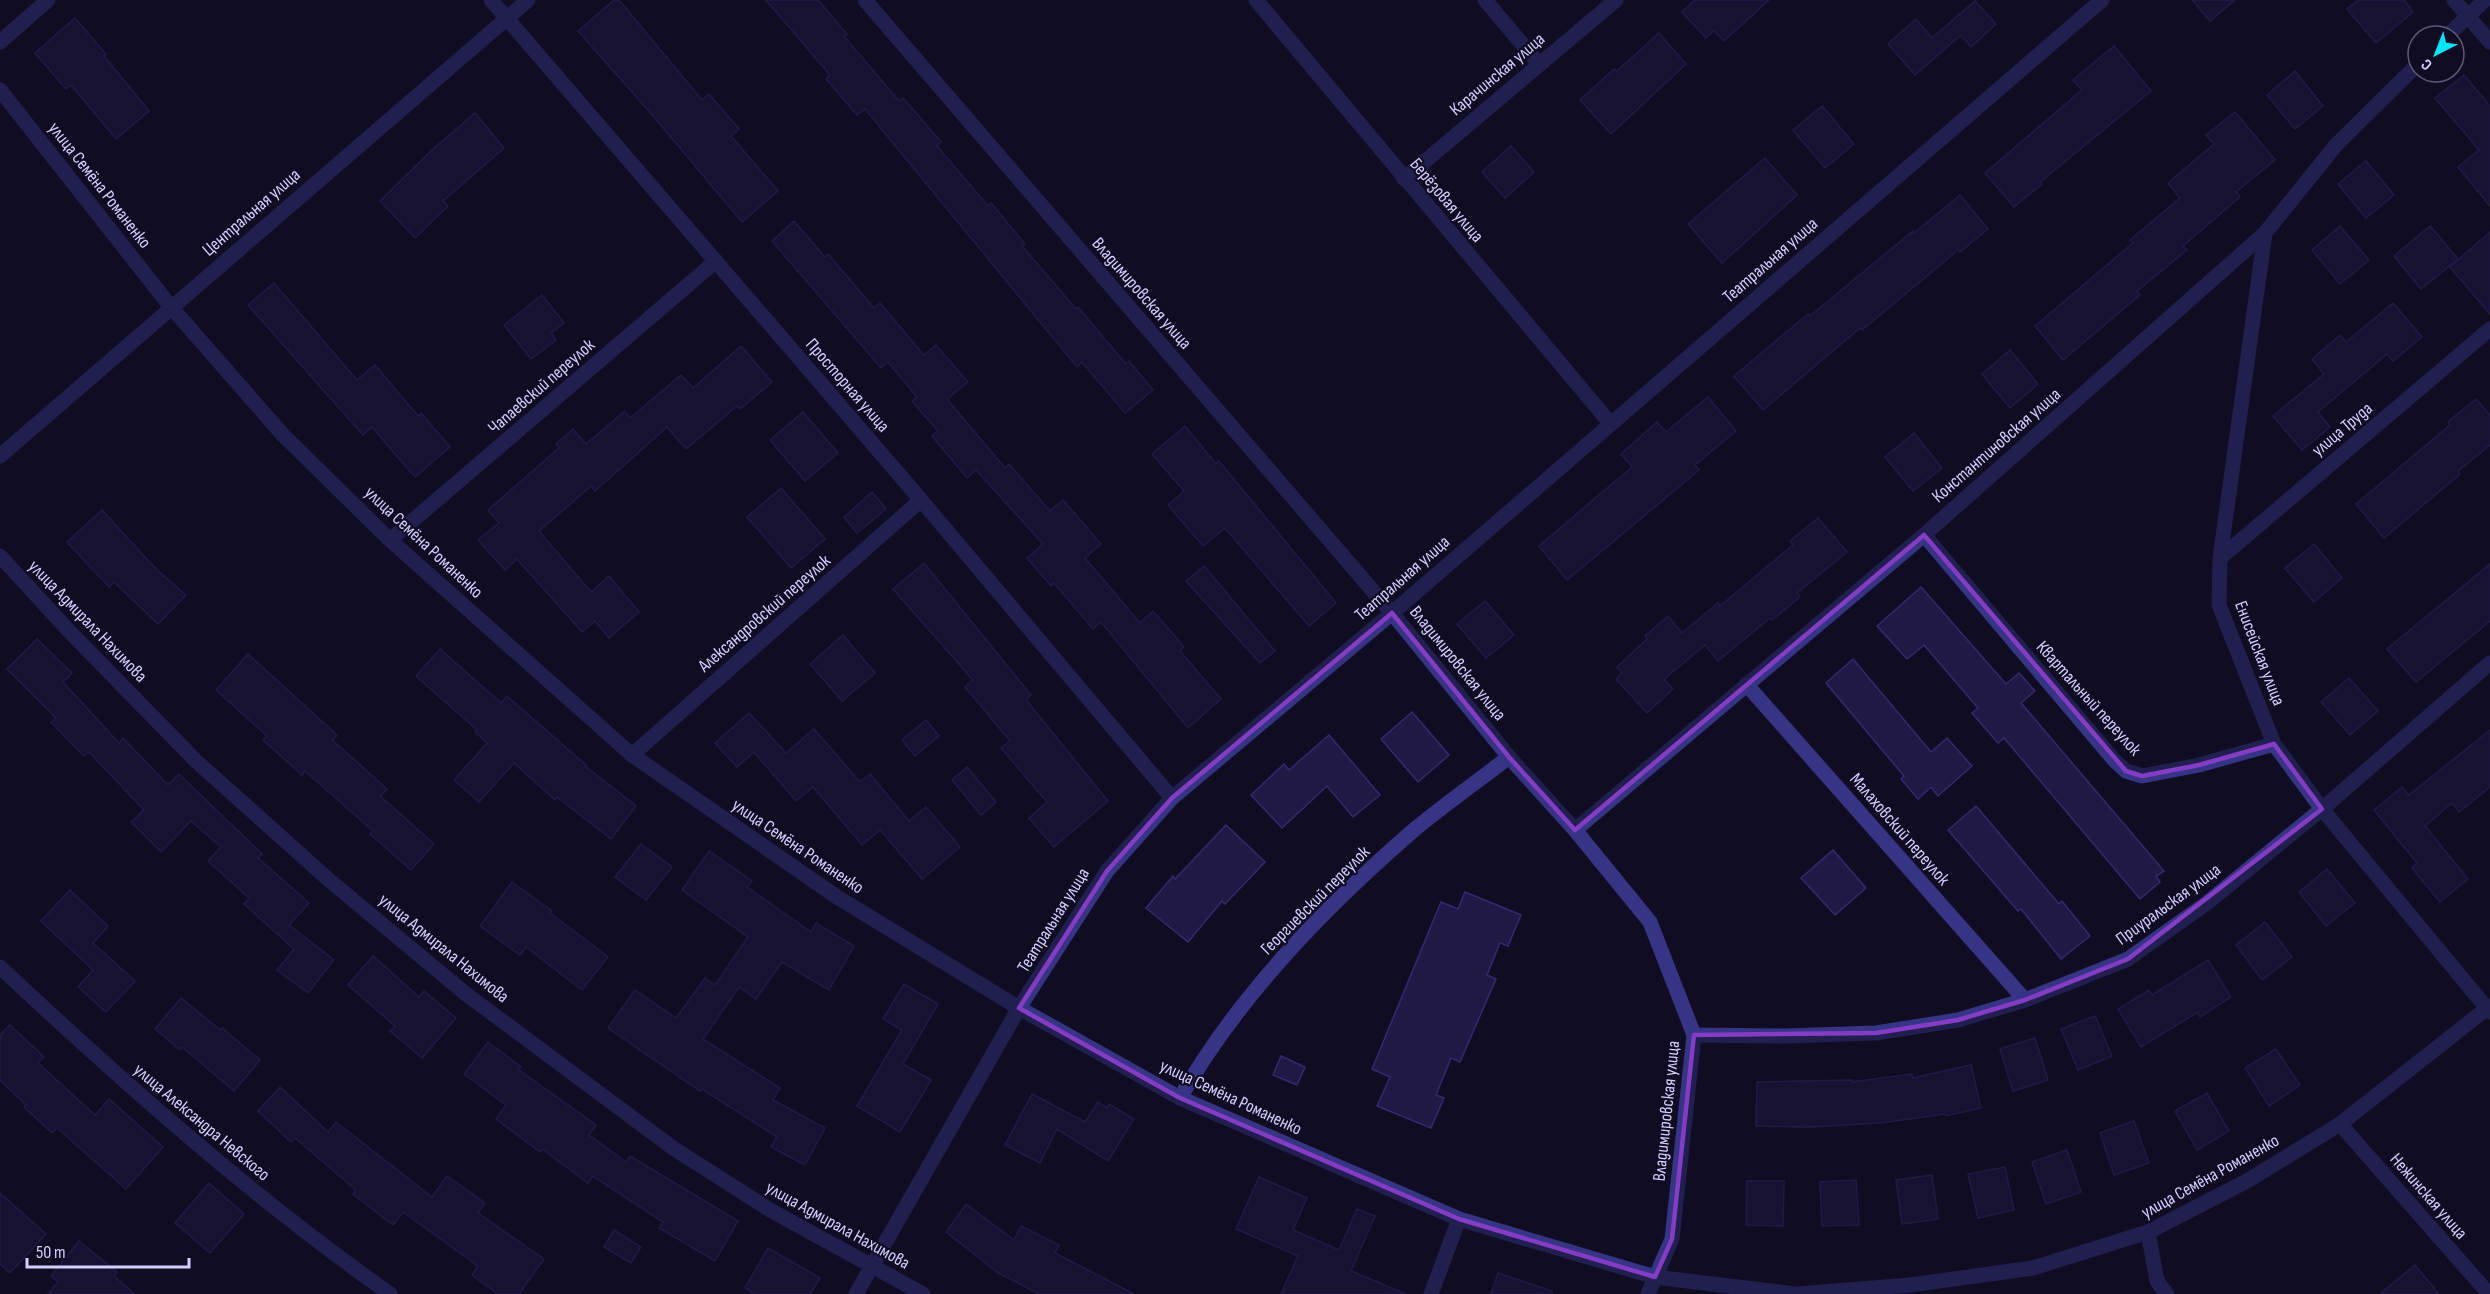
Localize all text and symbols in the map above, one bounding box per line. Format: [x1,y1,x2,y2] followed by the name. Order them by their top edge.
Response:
[2406,24,2466,84] north arrow
[1446,29,1549,120] street label: Карачинская улица
[2418,54,2436,74] text: С
[44,118,155,253] street label: улица Семёна Романенко
[1405,154,1488,247] street label: Берёзовая улица
[198,164,304,260] street label: Центральная улица
[1719,213,1822,307] street label: Театральная улица
[1087,233,1196,354] street label: Владимировская улица
[484,334,599,438] street label: Чапаевский переулок
[801,334,894,436] street label: Просторная улица
[1928,384,2065,507] street label: Константиновская улица
[2308,398,2377,461] street label: улица Труда
[360,482,487,603] street label: улица Семёна Романенко
[1351,531,1454,625] street label: Театральная улица
[693,550,835,677] street label: Александровский переулок
[24,556,151,687] street label: улица Адмирала Нахимова
[2230,598,2289,708] street label: Енисейская улица
[1405,602,1510,725] street label: Владимировская улица
[2032,637,2146,760] street label: Квартальный переулок
[1845,769,1954,890] street label: Малаховский переулок
[728,795,868,898] street label: улица Семёна Романенко
[1257,841,1374,959] street label: Георгиевский переулок
[2112,859,2225,949] street label: Приуральская улица
[1013,864,1094,976] street label: Театральная улица
[374,889,513,1007] street label: улица Адмирала Нахимова
[1649,1040,1684,1182] street label: Владимировская улица
[1156,1055,1305,1140] street label: улица Семёна Романенко
[129,1059,274,1186] street label: улица Александра Невского
[2138,1130,2283,1223] street label: улица Семёна Романенко
[2386,1149,2472,1244] street label: Нежинская улица
[762,1177,913,1274] street label: улица Адмирала Нахимова
[27,1231,189,1269] scale bar
[36,1242,66,1263] text: 50 m

